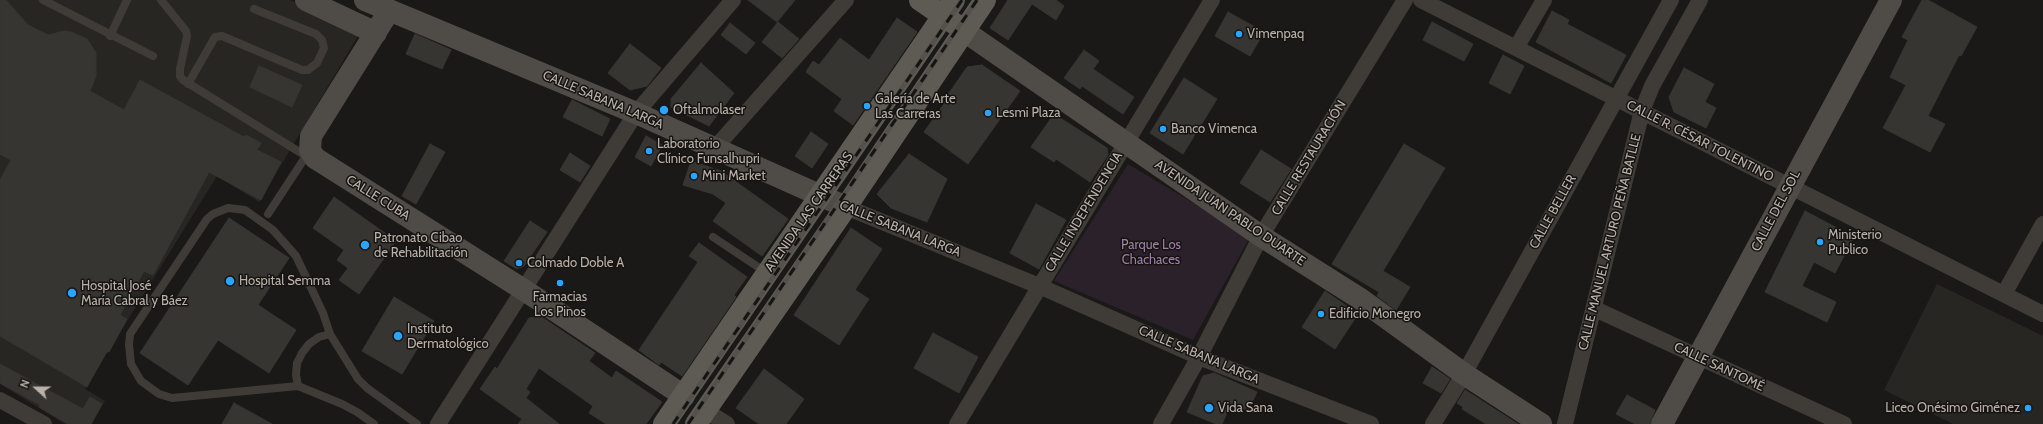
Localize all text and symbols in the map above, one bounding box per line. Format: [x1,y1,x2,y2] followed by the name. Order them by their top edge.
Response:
[1247,26,1304,42] place label: Vimenpaq
[1234,29,1244,39] marker: Vimenpaq
[540,67,666,133] street label: CALLE SABANA LARGA
[875,91,956,122] place label: Galería de Arte Las Carreras
[1624,97,1776,185] street label: CALLE R. CÉSAR TOLENTINO
[1268,98,1350,218] street label: CALLE RESTAURACIÓN
[862,101,872,111] marker: Galería de Arte Las Carreras
[673,102,745,118] place label: Oftalmolaser
[658,104,670,116] marker: Oftalmolaser
[996,105,1061,121] place label: Lesmi Plaza
[983,108,993,118] marker: Lesmi Plaza
[1171,121,1257,137] place label: Banco Vimenca
[1158,124,1168,134] marker: Banco Vimenca
[1575,132,1645,352] street label: CALLE MANUEL ARTURO PEÑA BATLLE
[657,136,760,167] place label: Laboratorio Clínico Funsalhupri
[644,146,654,156] marker: Laboratorio Clínico Funsalhupri
[762,149,856,275] street label: AVENIDA LAS CARRERAS
[1042,149,1126,275] street label: CALLE INDEPENDENCIA
[1152,157,1308,269] street label: AVENIDA JUAN PABLO DUARTE
[702,168,766,184] place label: Mini Market
[1748,168,1804,254] street label: CALLE DEL SOL
[689,171,699,181] marker: Mini Market
[343,172,413,224] street label: CALLE CUBA
[1526,172,1580,252] street label: CALLE BELLER
[837,197,963,261] street label: CALLE SABANA LARGA
[1828,227,1882,258] place label: Ministerio Publico
[374,230,468,261] place label: Patronato Cibao de Rehabilitación
[1121,237,1181,268] park label: Parque Los Chachaces
[1815,237,1825,247] marker: Ministerio Publico
[359,239,371,251] marker: Patronato Cibao de Rehabilitación
[527,255,624,271] place label: Colmado Doble A
[514,258,524,268] marker: Colmado Doble A
[239,273,330,289] place label: Hospital Semma
[224,275,236,287] marker: Hospital Semma
[81,278,188,309] place label: Hospital José María Cabral y Báez
[555,278,565,288] marker: Farmacias Los Pinos
[66,287,78,299] marker: Hospital José María Cabral y Báez
[533,289,587,320] place label: Farmacias Los Pinos
[1329,306,1421,322] place label: Edificio Monegro
[1316,309,1326,319] marker: Edificio Monegro
[407,321,489,352] place label: Instituto Dermatológico
[1136,322,1262,388] street label: CALLE SABANA LARGA
[392,330,404,342] marker: Instituto Dermatológico
[1671,339,1767,395] street label: CALLE SANTOMÉ
[16,368,56,408] north arrow
[17,378,33,390] text: N
[1218,400,1273,416] place label: Vida Sana
[1885,400,2020,416] place label: Liceo Onésimo Giménez
[1203,402,1215,414] marker: Vida Sana
[2023,403,2033,413] marker: Liceo Onésimo Giménez

